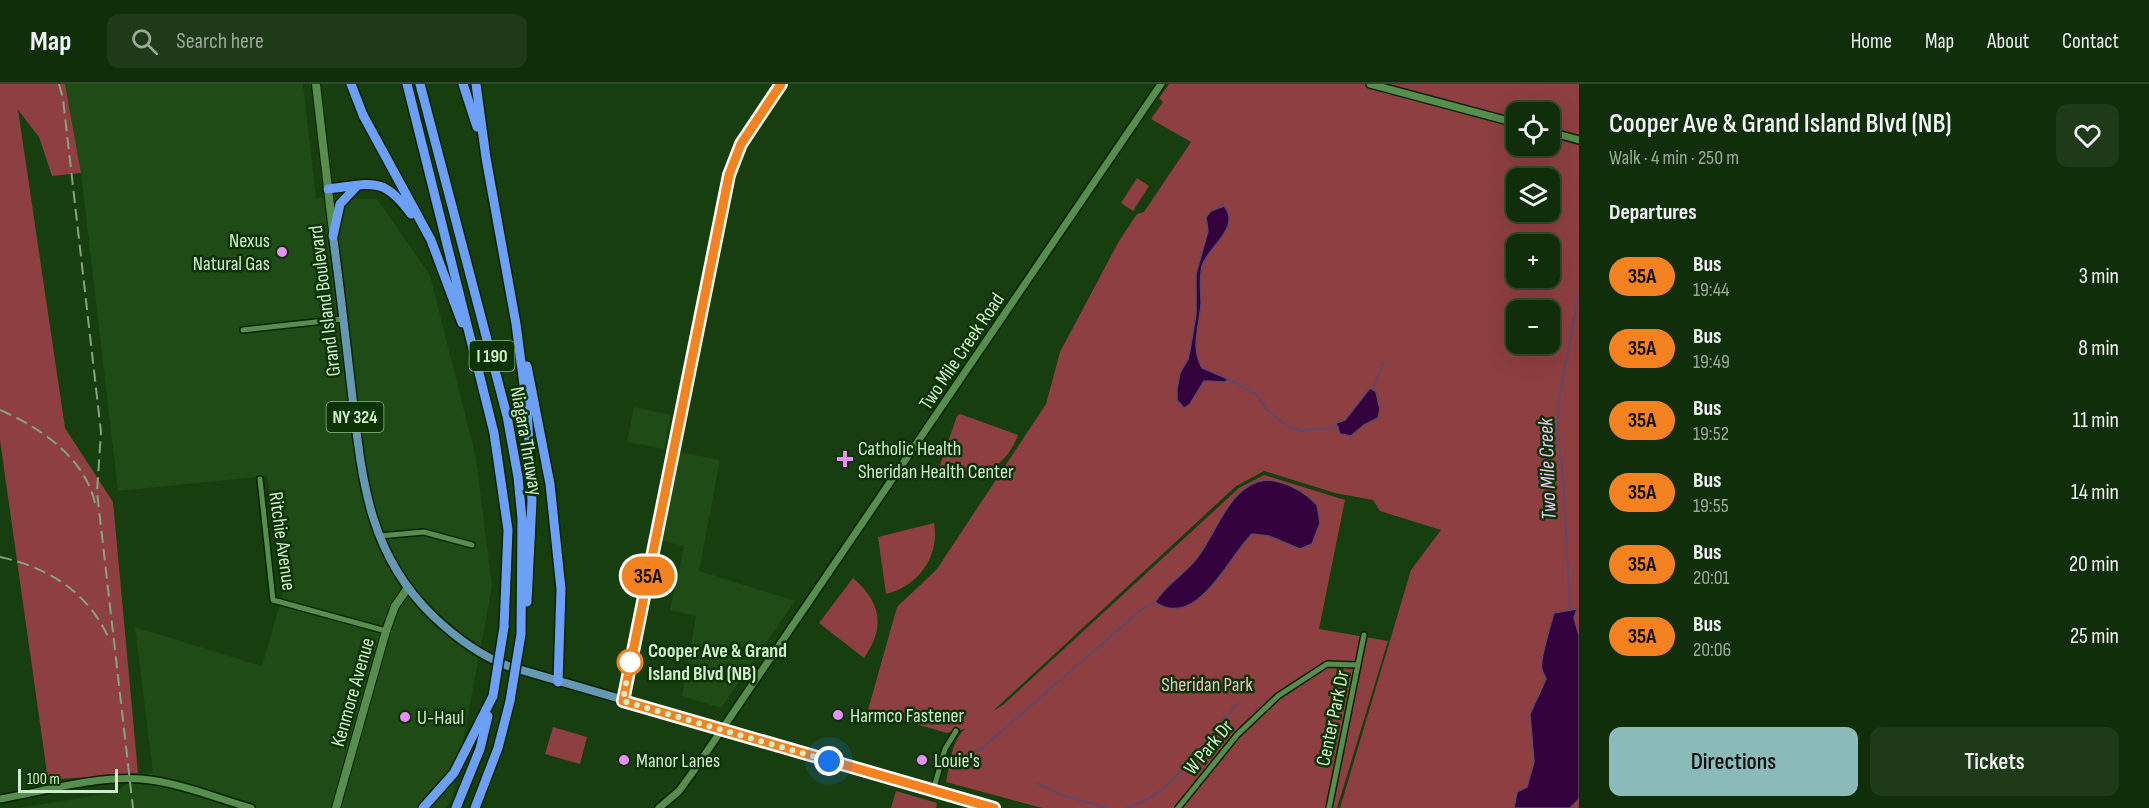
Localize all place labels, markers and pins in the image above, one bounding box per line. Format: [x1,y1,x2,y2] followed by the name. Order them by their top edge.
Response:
[193,229,270,276] place label: Nexus Natural Gas
[275,245,289,259] marker: Nexus Natural Gas
[858,437,1014,484] place label: Catholic Health Sheridan Health Center
[836,450,854,468] marker: Catholic Health Sheridan Health Center
[648,639,787,686] place label: Cooper Ave & Grand Island Blvd (NB)
[617,649,643,675] marker: Cooper Ave & Grand Island Blvd (NB)
[850,704,965,728] place label: Harmco Fastener
[417,706,464,730] place label: U-Haul
[831,708,845,722] marker: Harmco Fastener
[398,710,412,724] marker: U-Haul
[636,749,720,773] place label: Manor Lanes
[934,749,980,773] place label: Louie's
[617,753,631,767] marker: Manor Lanes
[915,753,929,767] marker: Louie's

